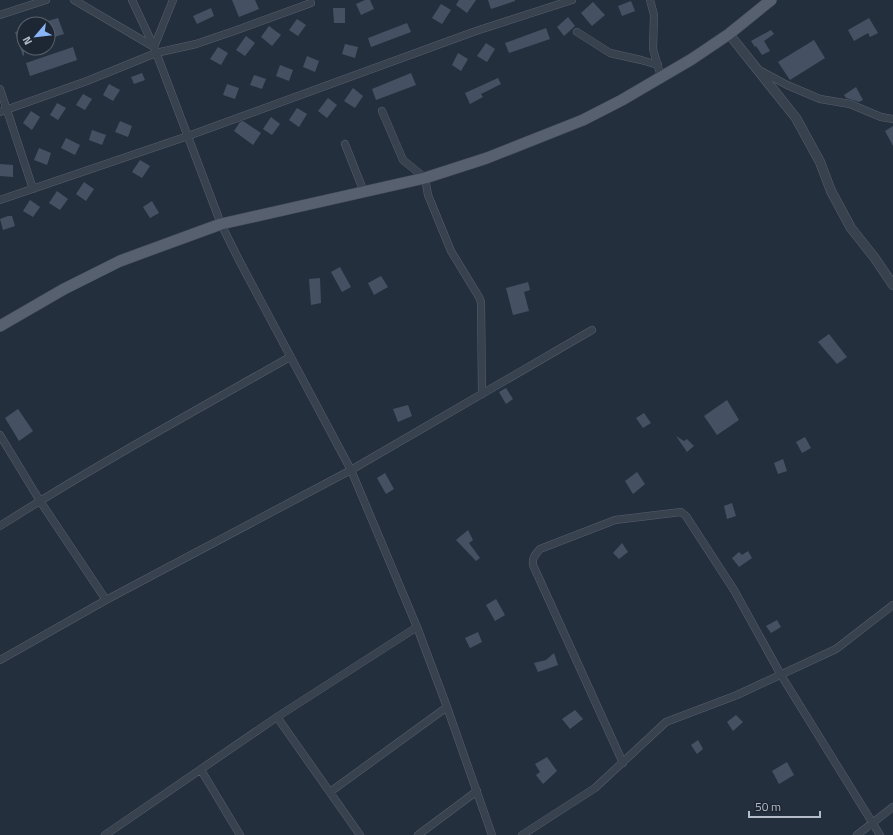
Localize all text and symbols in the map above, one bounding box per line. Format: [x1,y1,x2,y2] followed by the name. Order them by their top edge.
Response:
[16,16,56,56] north arrow
[18,34,36,48] text: N
[749,793,820,819] scale bar
[755,797,781,816] text: 50 m

